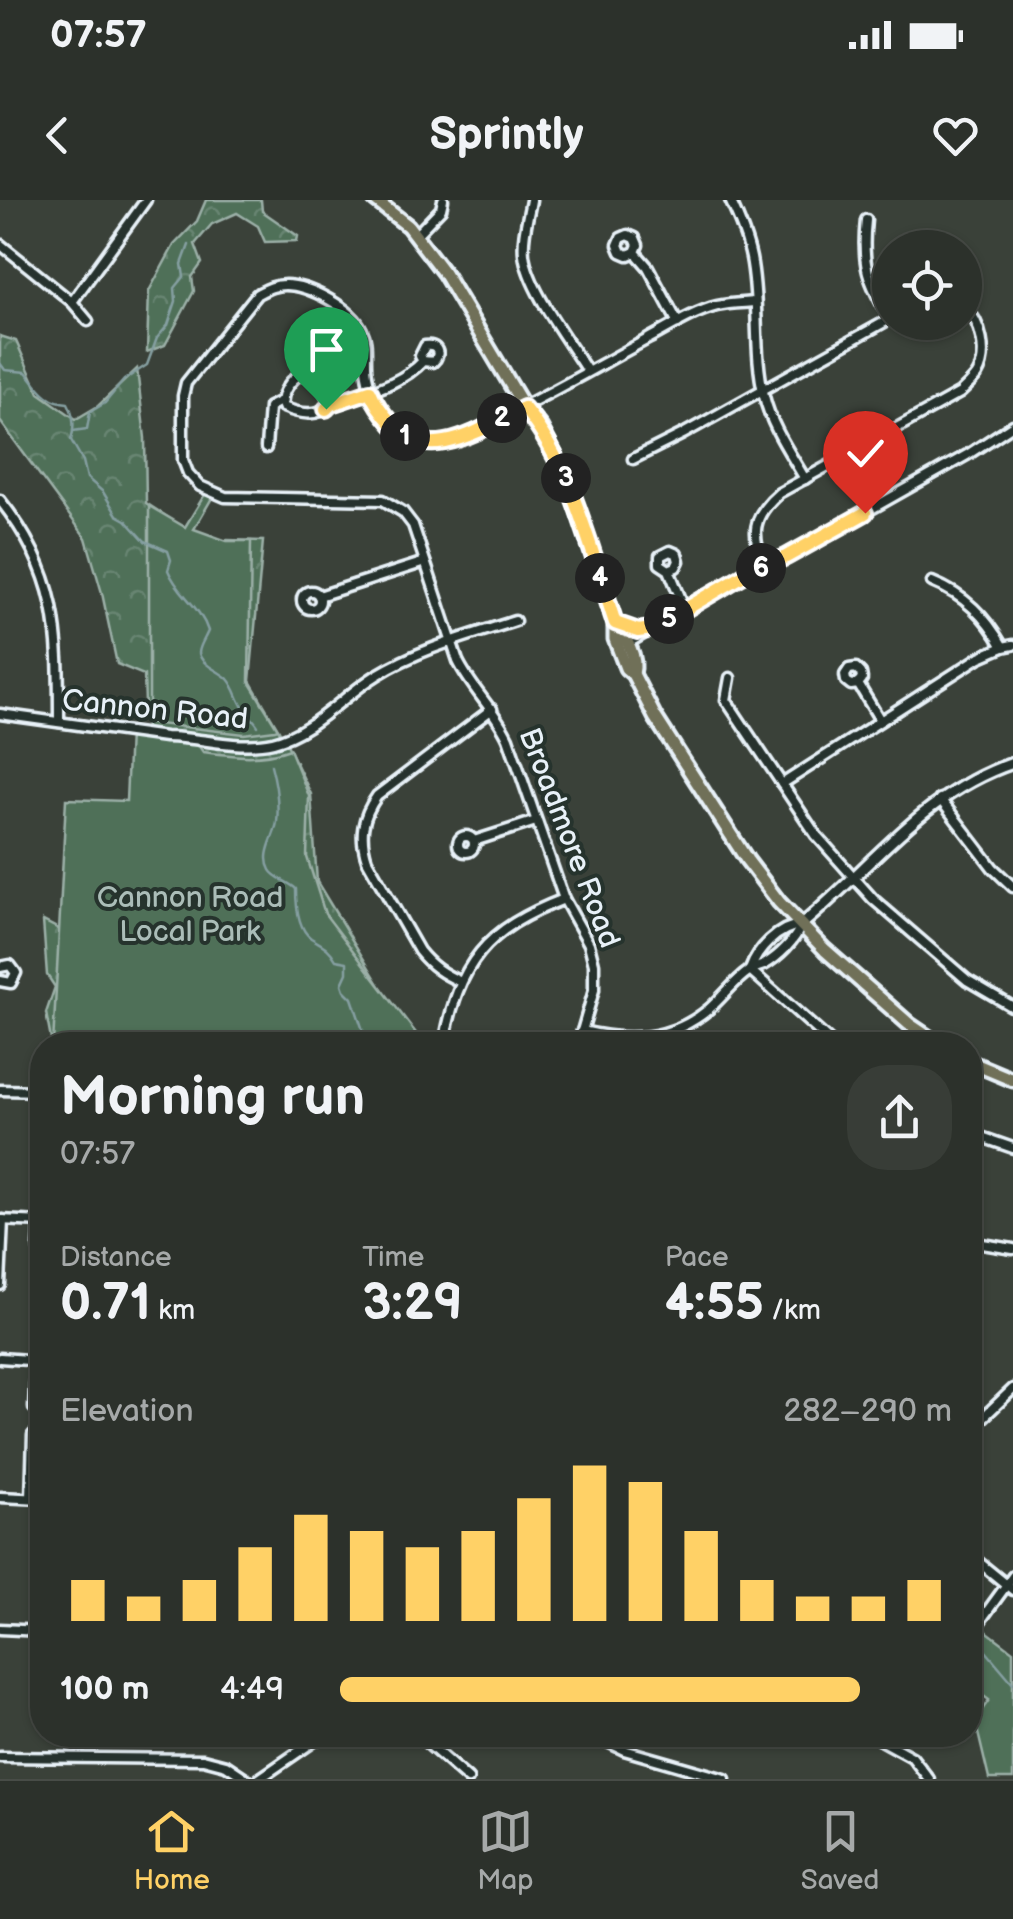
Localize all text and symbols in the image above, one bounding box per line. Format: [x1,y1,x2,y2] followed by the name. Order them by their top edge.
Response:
[50,13,147,58] text: 07:57
[30,108,85,163] icon: back
[429,108,584,163] text: Sprintly
[928,108,983,163] icon: heart
[872,230,982,340] map controls
[872,230,982,340] button: locate
[284,307,369,410] pin
[299,322,354,377] icon: arrive
[477,393,527,443] pin: 2
[494,401,510,434] text: 2
[380,411,430,461] pin: 1
[823,411,908,514] pin
[399,419,411,452] text: 1
[838,426,893,481] icon: check
[541,453,591,503] pin: 3
[558,461,574,494] text: 3
[736,543,786,593] pin: 6
[753,551,769,584] text: 6
[575,553,625,603] pin: 4
[592,561,608,594] text: 4
[644,594,694,644] pin: 5
[661,602,677,635] text: 5
[60,682,250,738] street label: Cannon Road
[511,723,627,953] street label: Broadmore Road
[97,880,283,950] park label: Cannon Road Local Park
[60,1064,365,1131] text: Morning run
[847,1065,952,1170] button: share
[60,1135,135,1174] text: 07:57
[60,1241,172,1274] text: Distance
[362,1241,424,1274] text: Time
[665,1241,729,1274] text: Pace
[60,1274,151,1334] text: 0.71
[362,1274,463,1334] text: 3:29
[665,1274,764,1334] text: 4:55
[151,1294,195,1327] text: km
[764,1294,821,1327] text: /km
[60,1392,193,1431] text: Elevation
[783,1392,952,1431] text: 282–290 m
[60,1670,149,1709] text: 100 m
[220,1670,284,1709] text: 4:49
[134,1804,210,1897] tab: Home
[477,1804,533,1897] tab: Map
[801,1804,879,1897] tab: Saved

